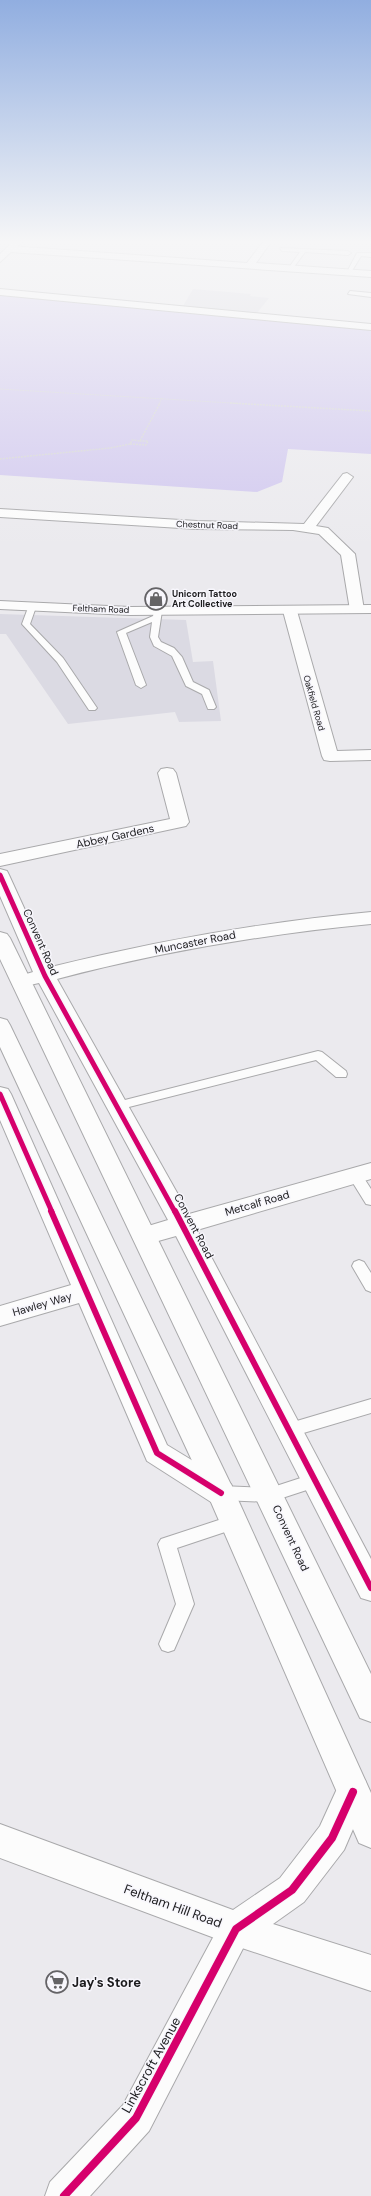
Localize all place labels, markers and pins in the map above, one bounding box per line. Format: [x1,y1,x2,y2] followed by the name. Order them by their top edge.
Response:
[143,586,169,612] shop icon: Unicorn Tattoo Art Collective
[172,588,237,610] place label: Unicorn Tattoo Art Collective
[44,1969,70,1995] supermarket icon: Jay's Store
[72,1974,141,1991] place label: Jay's Store

